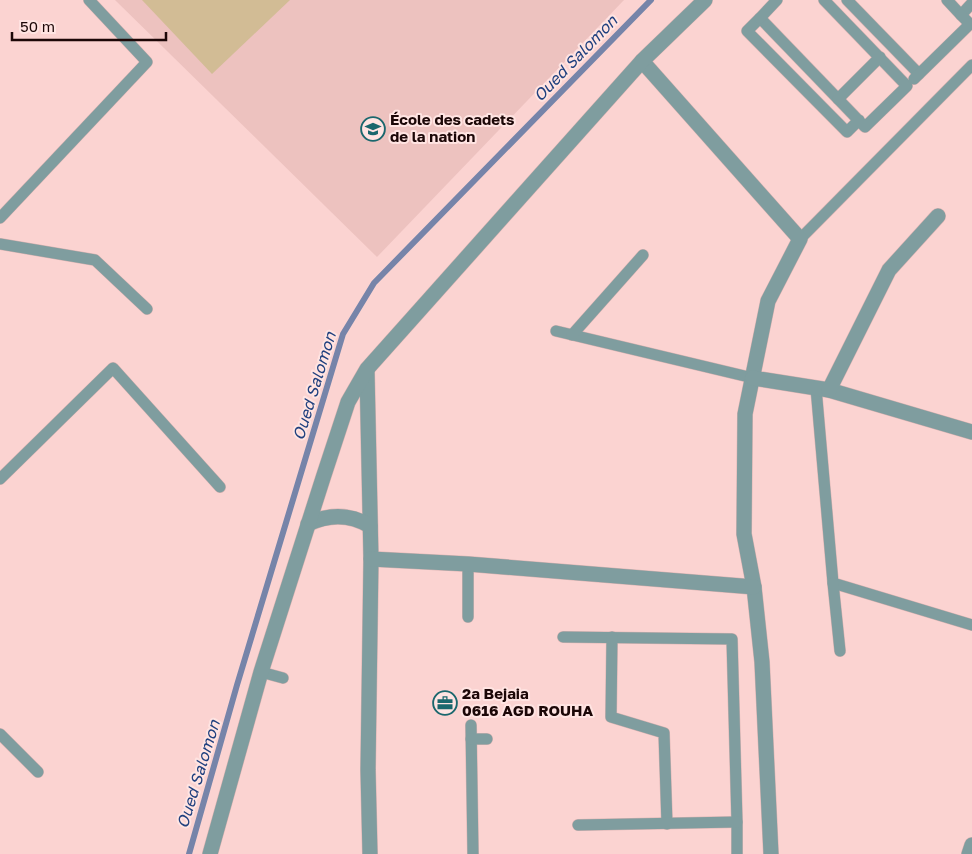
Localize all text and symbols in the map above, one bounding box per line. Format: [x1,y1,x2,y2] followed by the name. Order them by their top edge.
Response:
[12,10,166,42] scale bar
[529,10,622,105] water label: Oued Salomon
[20,17,55,35] text: 50 m
[390,110,514,145] place label: École des cadets de la nation
[360,116,386,142] school or university icon: École des cadets de la nation
[288,328,340,443] water label: Oued Salomon
[462,684,593,719] place label: 2a Bejaia 0616 AGD ROUHA
[432,690,458,716] office icon: 2a Bejaia 0616 AGD ROUHA
[172,716,224,831] water label: Oued Salomon

